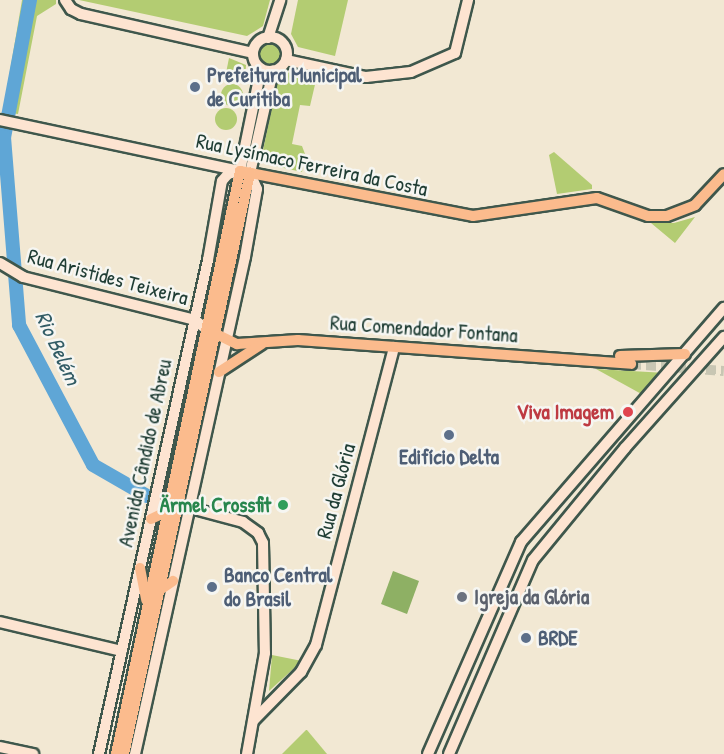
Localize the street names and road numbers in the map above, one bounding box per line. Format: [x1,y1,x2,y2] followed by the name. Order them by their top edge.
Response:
[194,128,430,202] street label: Rua Lysímaco Ferreira da Costa
[25,243,191,311] street label: Rua Aristides Teixeira
[329,310,519,348] street label: Rua Comendador Fontana
[113,357,177,549] street label: Avenida Cândido de Abreu
[311,441,361,541] street label: Rua da Glória

